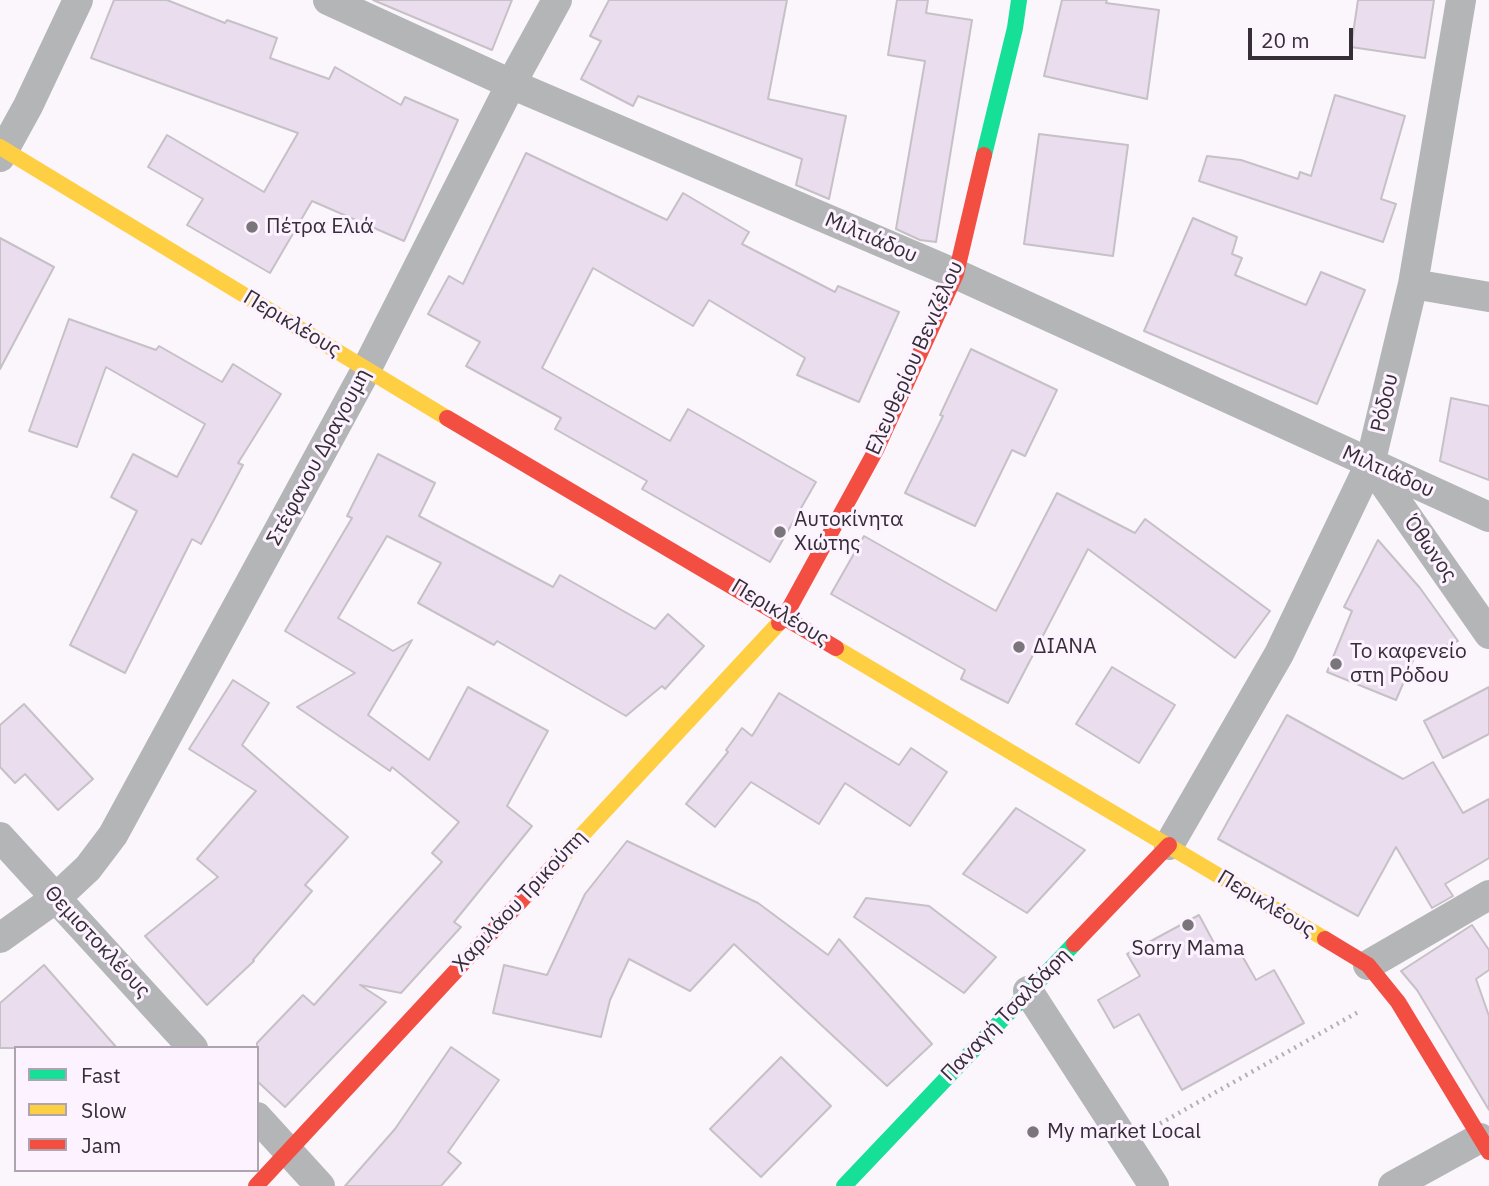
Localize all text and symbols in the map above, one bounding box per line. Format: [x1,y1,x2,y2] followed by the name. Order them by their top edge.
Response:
[1251,14,1356,58] scale bar
[1261,26,1310,54] text: 20 m
[821,207,921,269] street label: Μιλτιάδου
[266,214,374,240] place label: Πέτρα Ελιά
[244,219,260,235] marker: Πέτρα Ελιά
[861,257,969,459] street label: Ελευθερίου Βενιζέλου
[239,285,345,363] street label: Περικλέους
[262,364,376,550] street label: Στέφανου Δραγουμη
[1366,371,1404,435] street label: Ρόδου
[1338,441,1438,503] street label: Μιλτιάδου
[794,507,904,557] place label: Αυτοκίνητα Χιώτης
[1398,511,1462,587] street label: Όθωνος
[772,524,788,540] marker: Αυτοκίνητα Χιώτης
[727,574,833,652] street label: Περικλέους
[1033,634,1097,660] place label: ΔΙΑΝΑ
[1011,639,1027,655] marker: ΔΙΑΝΑ
[1350,639,1467,689] place label: Το καφενείο στη Ρόδου
[1328,656,1344,672] marker: Το καφενείο στη Ρόδου
[448,825,592,977] street label: Χαριλάου Τρικούπη
[1213,865,1319,943] street label: Περικλέους
[39,881,155,1003] street label: Θεμιστοκλέους
[1180,917,1196,933] marker: Sorry Mama
[1132,936,1244,962] place label: Sorry Mama
[936,943,1076,1087] street label: Παναγή Τσαλδάρη
[14,1046,259,1172] legend
[81,1061,121,1089] text: Fast
[81,1096,127,1124] text: Slow
[1047,1119,1201,1145] place label: My market Local
[1025,1124,1041,1140] marker: My market Local
[81,1131,121,1159] text: Jam

